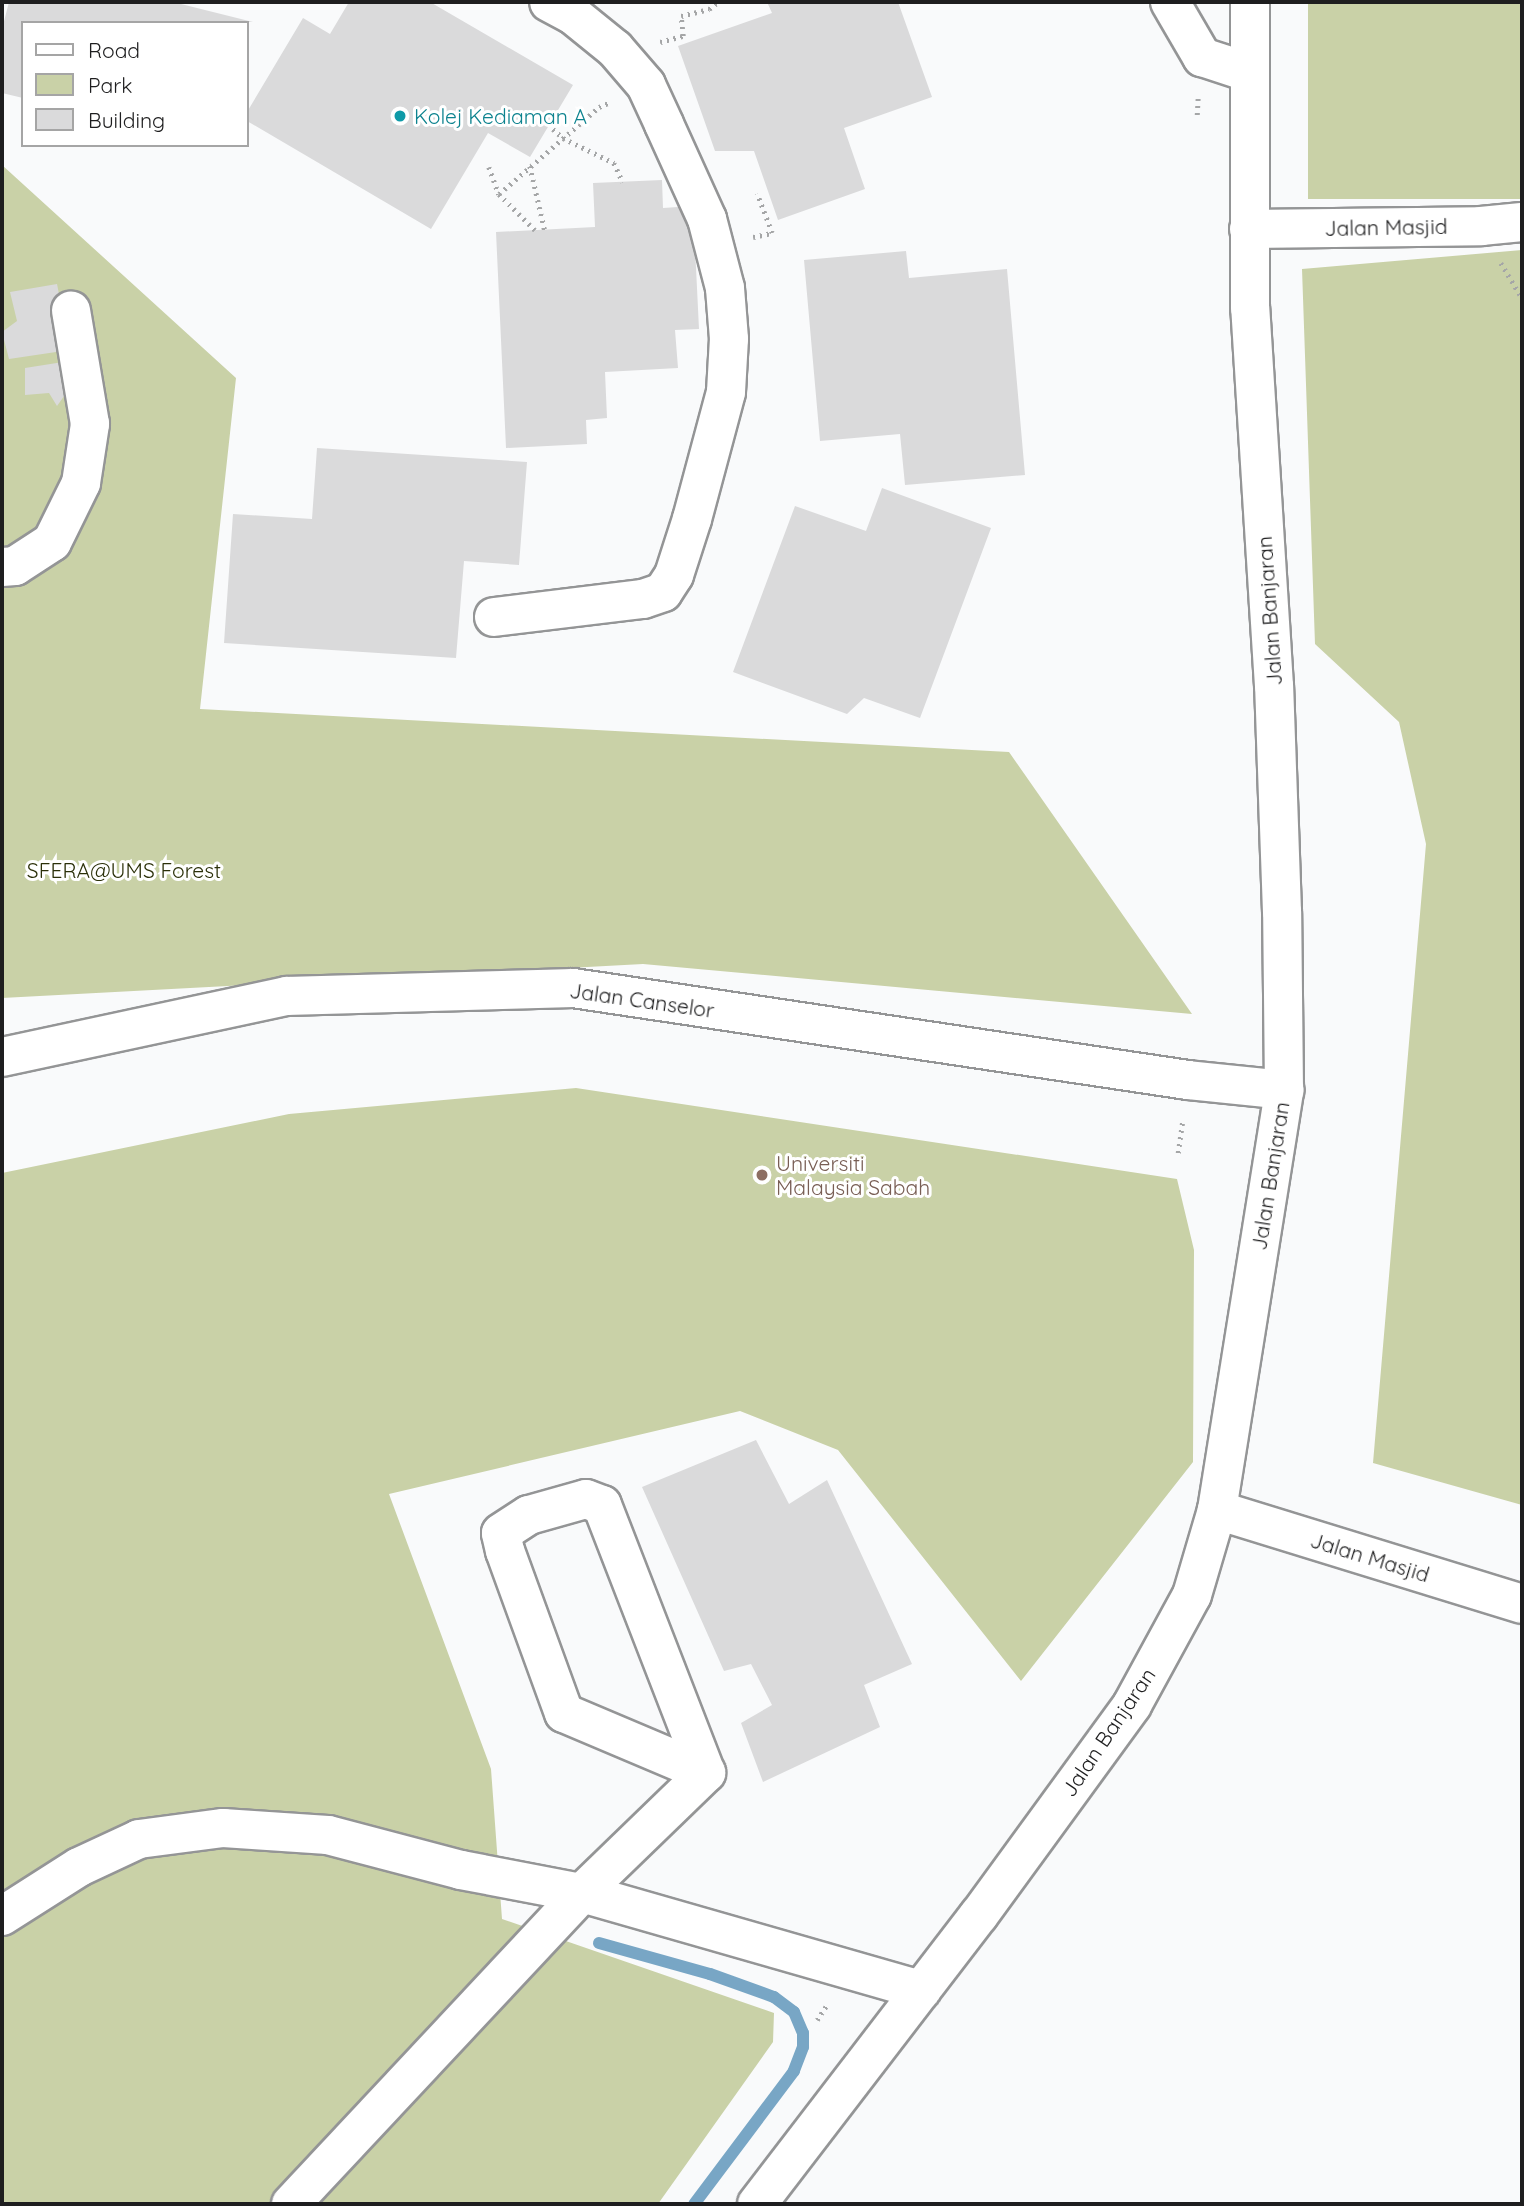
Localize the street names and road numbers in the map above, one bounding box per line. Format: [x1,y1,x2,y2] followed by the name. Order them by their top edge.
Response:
[1324,213,1448,241] street label: Jalan Masjid
[1251,535,1287,687] street label: Jalan Banjaran
[568,977,716,1023] street label: Jalan Canselor
[1246,1100,1294,1252] street label: Jalan Banjaran
[1308,1527,1432,1587] street label: Jalan Masjid
[1056,1663,1160,1801] street label: Jalan Banjaran

